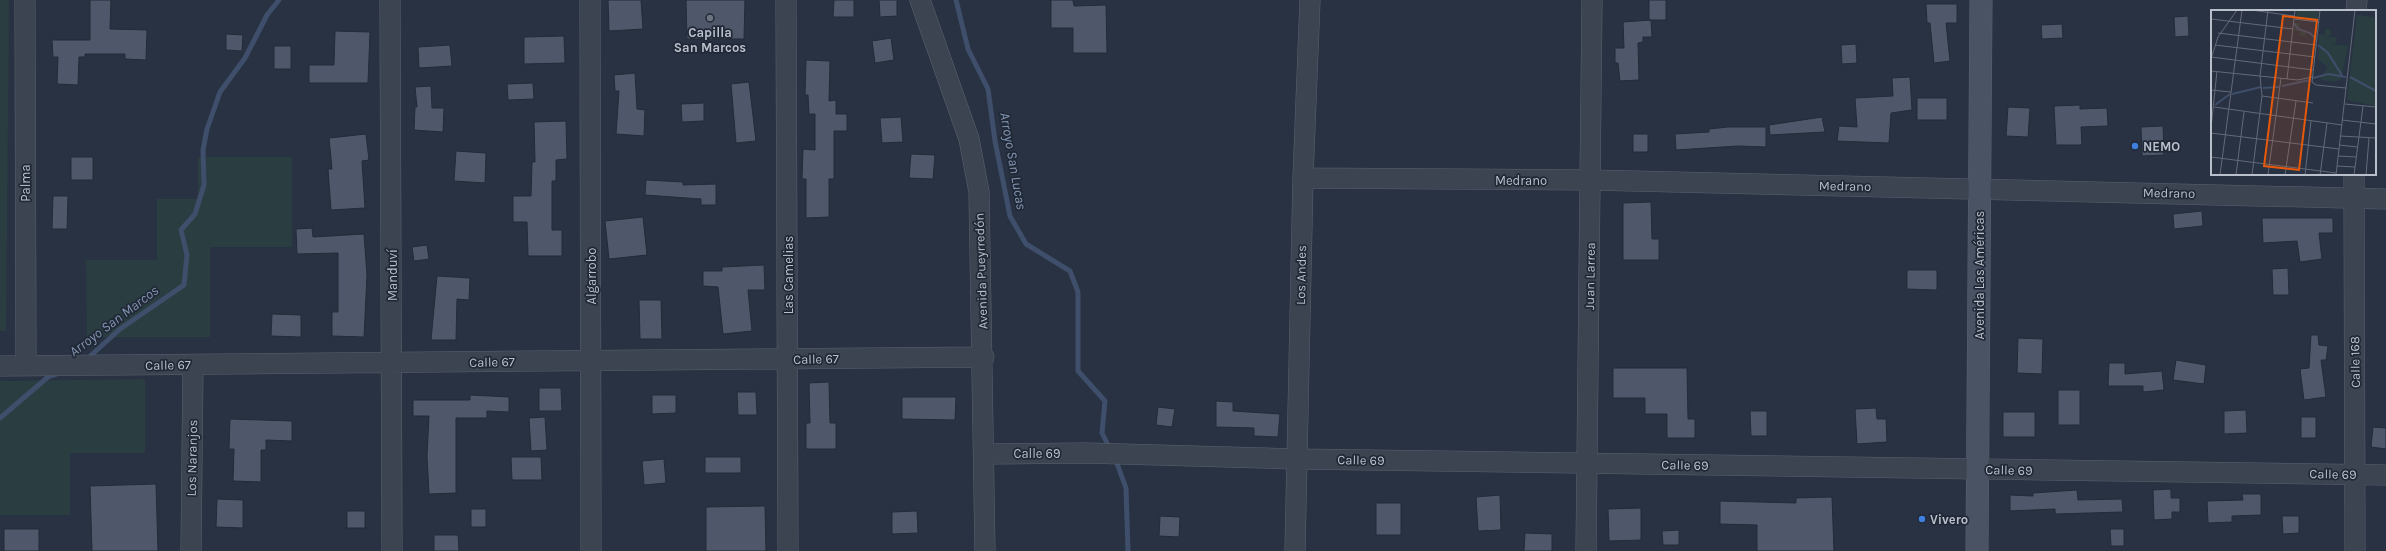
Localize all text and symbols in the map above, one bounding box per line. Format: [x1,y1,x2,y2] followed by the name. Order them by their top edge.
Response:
[2211,10,2376,175] inset map
[705,13,715,23] marker: Capilla San Marcos
[674,25,746,55] place label: Capilla San Marcos
[996,111,1030,211] water label: Arroyo San Lucas
[2143,139,2180,154] place label: NEMO
[2130,141,2140,151] marker: NEMO
[18,164,33,202] street label: Palma
[1495,173,1547,188] street label: Medrano
[1819,178,1871,194] street label: Medrano
[2143,185,2195,201] street label: Medrano
[1972,210,1987,339] street label: Avenida Las Américas
[971,212,991,330] street label: Avenida Pueyrredón
[781,236,796,314] street label: Las Camelias
[1582,242,1598,310] street label: Juan Larrea
[1293,245,1309,305] street label: Los Andes
[584,248,599,304] street label: Algarrobo
[385,249,400,301] street label: Manduví
[66,282,162,360] water label: Arroyo San Marcos
[2347,336,2363,388] street label: Calle 168
[793,351,839,367] street label: Calle 67
[469,354,515,370] street label: Calle 67
[145,357,191,373] street label: Calle 67
[184,419,200,497] street label: Los Naranjos
[1013,446,1061,461] street label: Calle 69
[1337,452,1385,468] street label: Calle 69
[1661,457,1709,473] street label: Calle 69
[1985,462,2033,478] street label: Calle 69
[2309,466,2357,482] street label: Calle 69
[1930,512,1968,527] place label: Vivero
[1917,514,1927,524] marker: Vivero

